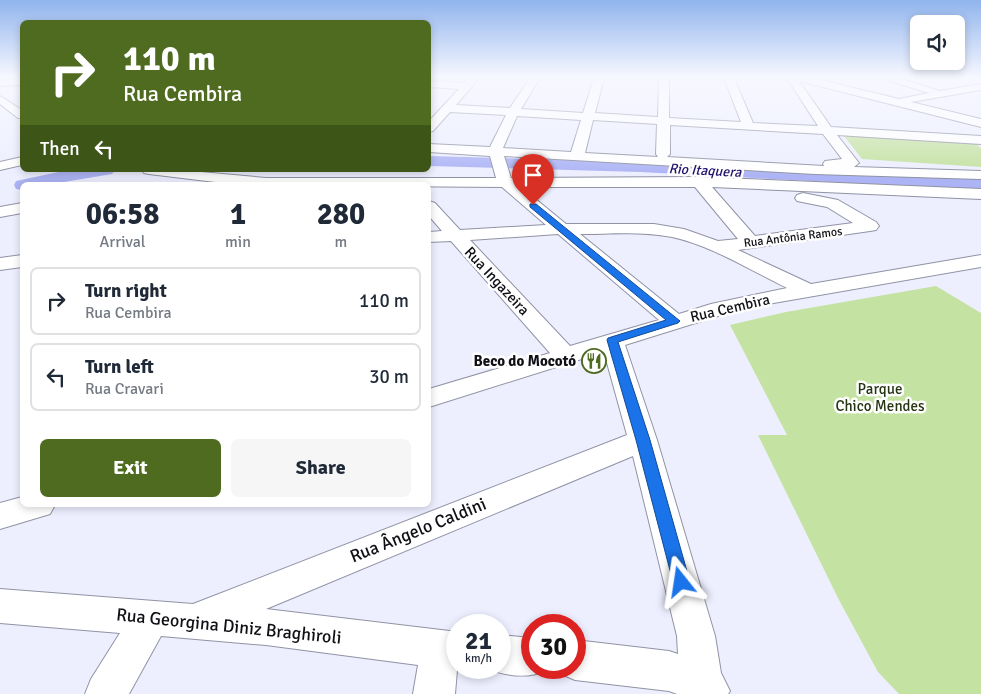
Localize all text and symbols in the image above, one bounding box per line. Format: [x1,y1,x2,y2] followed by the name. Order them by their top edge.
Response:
[910,15,965,70] map controls
[910,15,965,70] button: sound
[123,37,216,80] text: 110 m
[40,40,105,105] icon: right
[123,80,242,107] text: Rua Cembira
[90,135,118,163] icon: left
[40,137,80,161] text: Then
[512,154,554,205] pin
[668,160,743,181] water label: Rio Itaquera
[519,161,547,189] icon: arrive
[86,196,159,233] text: 06:58
[230,196,246,233] text: 1
[317,196,365,233] text: 280
[743,224,843,251] street label: Rua Antônia Ramos
[99,232,146,252] text: Arrival
[225,232,251,252] text: min
[335,232,347,252] text: m
[461,243,533,319] street label: Rua Ingazeira
[85,279,167,303] text: Turn right
[42,287,70,315] icon: right
[359,289,409,313] text: 110 m
[688,290,772,326] street label: Rua Cembira
[85,303,172,323] text: Rua Cembira
[581,348,607,374] restaurant icon: Beco do Mocotó
[474,352,576,370] place label: Beco do Mocotó
[85,355,154,379] text: Turn left
[42,363,70,391] icon: left
[369,365,409,389] text: 30 m
[85,379,164,399] text: Rua Cravari
[835,380,925,415] park label: Parque Chico Mendes
[40,439,221,497] button: Exit
[231,439,411,497] button: Share
[347,493,489,567] street label: Rua Ângelo Caldini
[654,555,706,607] position arrow
[115,603,343,649] street label: Rua Georgina Diniz Braghiroli
[521,614,586,679] speed limit sign: 30
[465,625,492,656] text: 21
[465,651,492,666] text: km/h

